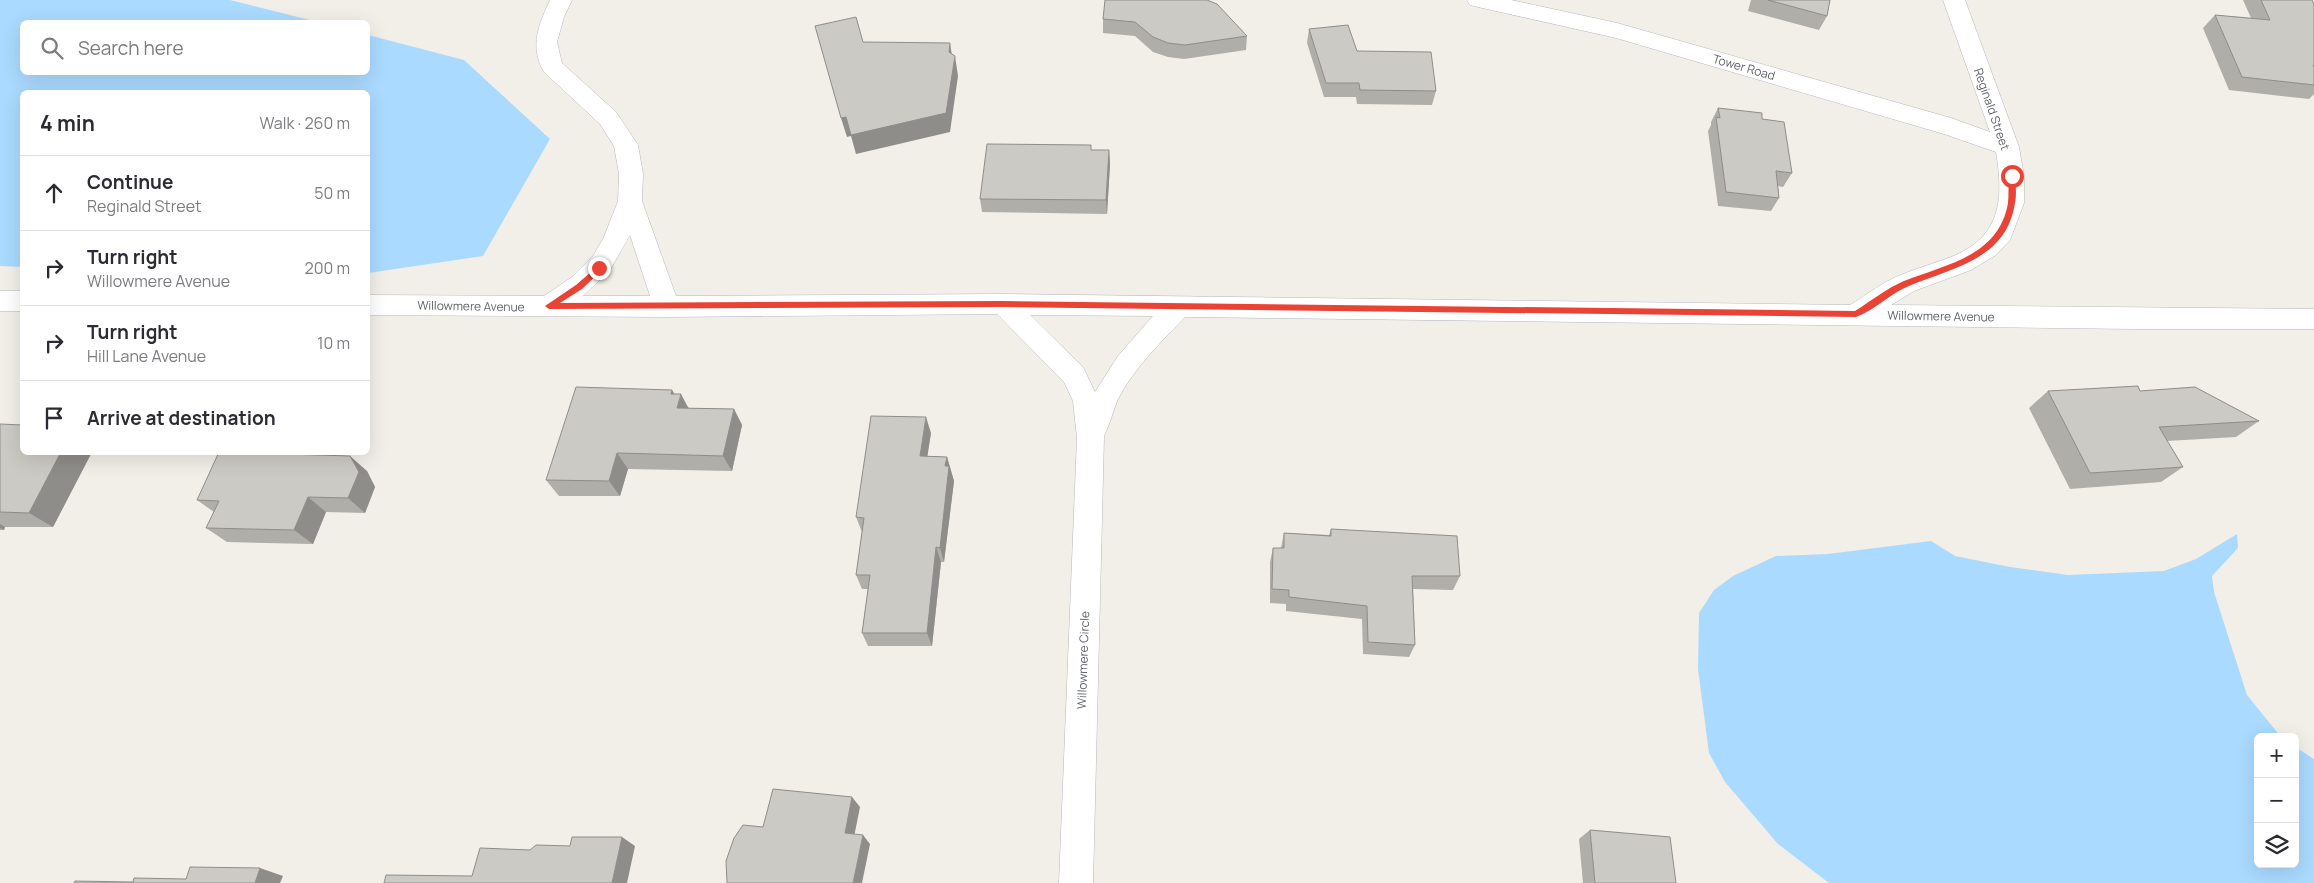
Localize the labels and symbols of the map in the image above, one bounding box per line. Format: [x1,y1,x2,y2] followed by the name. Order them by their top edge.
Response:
[1711,50,1777,84] street label: Tower Road
[1970,66,2014,153] street label: Reginald Street
[2001,165,2024,188] route start
[588,257,611,280] route end
[417,297,525,315] street label: Willowmere Avenue
[1887,307,1995,325] street label: Willowmere Avenue
[1073,611,1093,709] street label: Willowmere Circle

